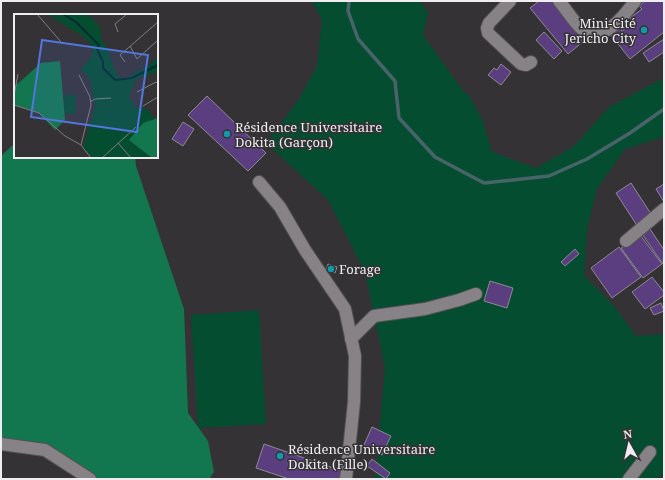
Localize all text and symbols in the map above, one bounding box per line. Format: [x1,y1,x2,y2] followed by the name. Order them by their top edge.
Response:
[14,14,158,158] inset map
[564,14,637,47] place label: Mini-Cité Jericho City
[639,25,649,35] marker: Mini-Cité Jericho City
[235,118,382,151] place label: Résidence Universitaire Dokita (Garçon)
[222,129,232,139] marker: Résidence Universitaire Dokita (Garçon)
[339,260,381,278] place label: Forage
[326,264,336,274] marker: Forage
[609,424,649,464] north arrow
[622,426,633,442] text: N
[288,440,435,473] place label: Résidence Universitaire Dokita (Fille)
[275,451,285,461] marker: Résidence Universitaire Dokita (Fille)

